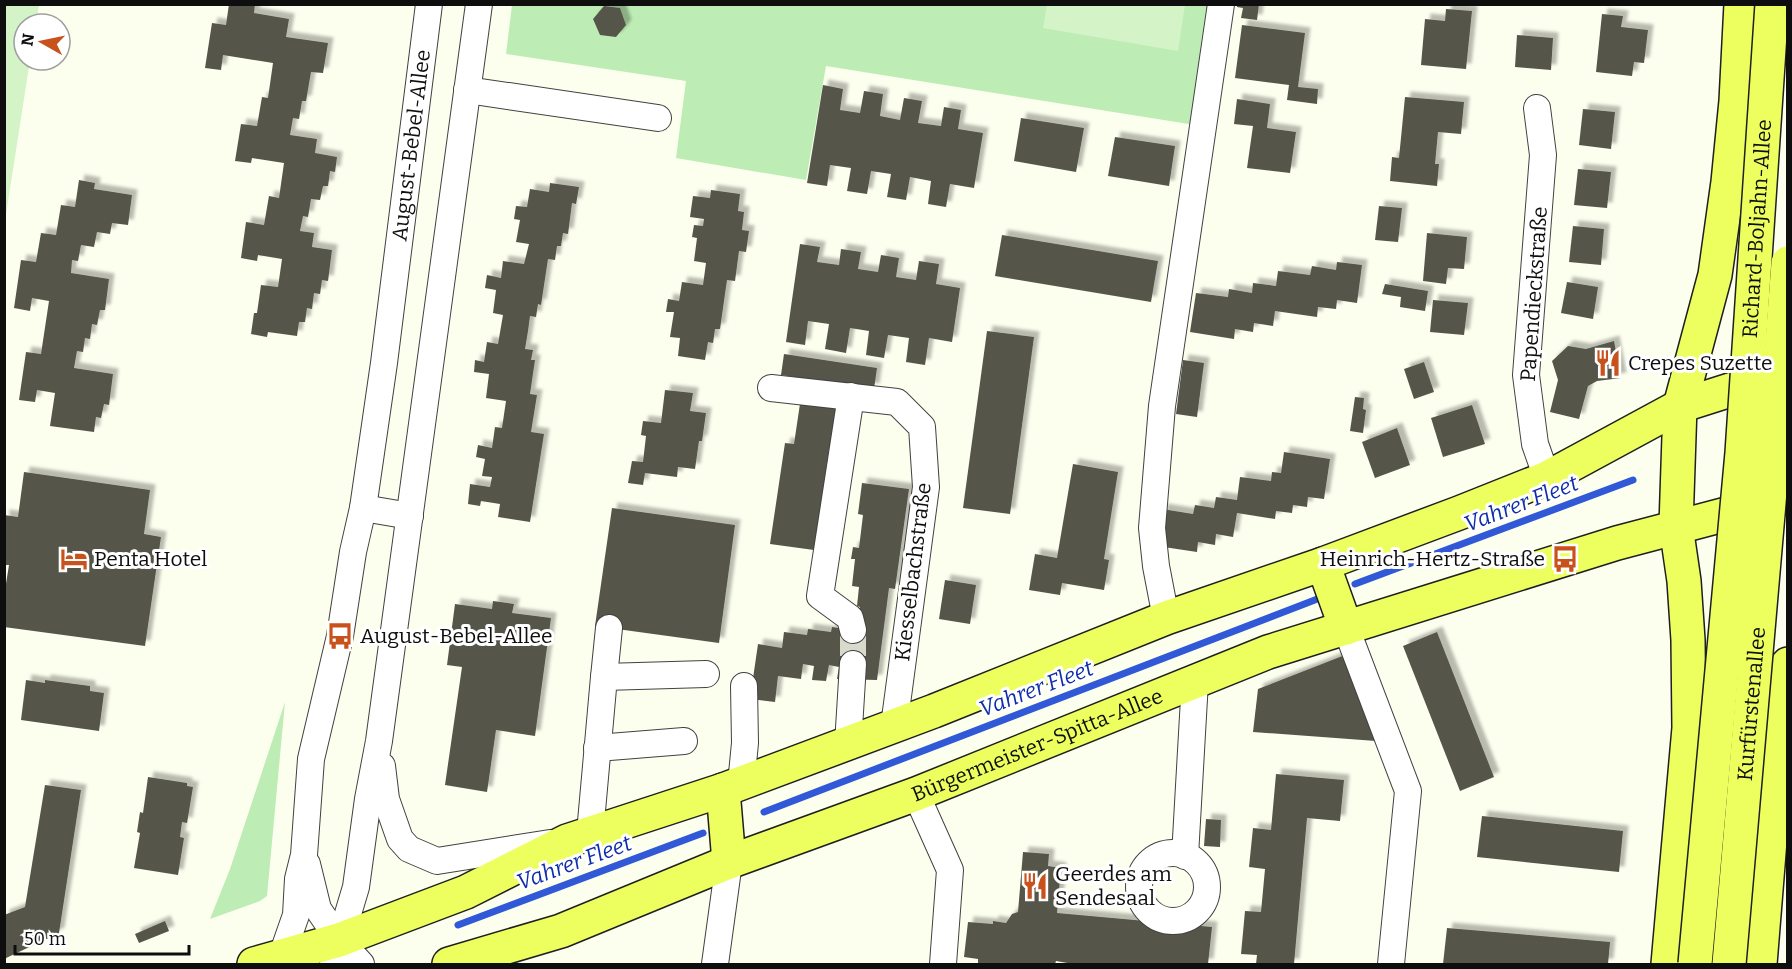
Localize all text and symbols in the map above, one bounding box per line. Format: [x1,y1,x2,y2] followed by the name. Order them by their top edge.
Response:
[12,12,72,72] north arrow
[17,32,38,47] text: N
[386,48,436,242] street label: August-Bebel-Allee
[1737,118,1777,339] street label: Richard-Boljahn-Allee
[1515,206,1553,382] street label: Papendieckstraße
[1593,348,1623,378] restaurant icon: Crepes Suzette
[1628,350,1773,376] place label: Crepes Suzette
[1460,469,1582,538] water label: Vahrer Fleet
[889,481,937,663] street label: Kiesselbachstraße
[59,544,89,574] hotel icon: Penta Hotel
[1550,544,1580,574] bus stop icon: Heinrich-Hertz-Straße
[94,546,207,572] place label: Penta Hotel
[1320,546,1545,572] place label: Heinrich-Hertz-Straße
[325,621,355,651] bus stop icon: August-Bebel-Allee
[360,623,552,649] place label: August-Bebel-Allee
[1732,626,1771,782] street label: Kurfürstenallee
[975,654,1097,723] water label: Vahrer Fleet
[908,683,1167,807] street label: Bürgermeister-Spitta-Allee
[513,829,635,896] water label: Vahrer Fleet
[1055,861,1172,911] place label: Geerdes am Sendesaal
[1020,871,1050,901] restaurant icon: Geerdes am Sendesaal
[15,918,189,956] scale bar
[24,928,66,950] text: 50 m

